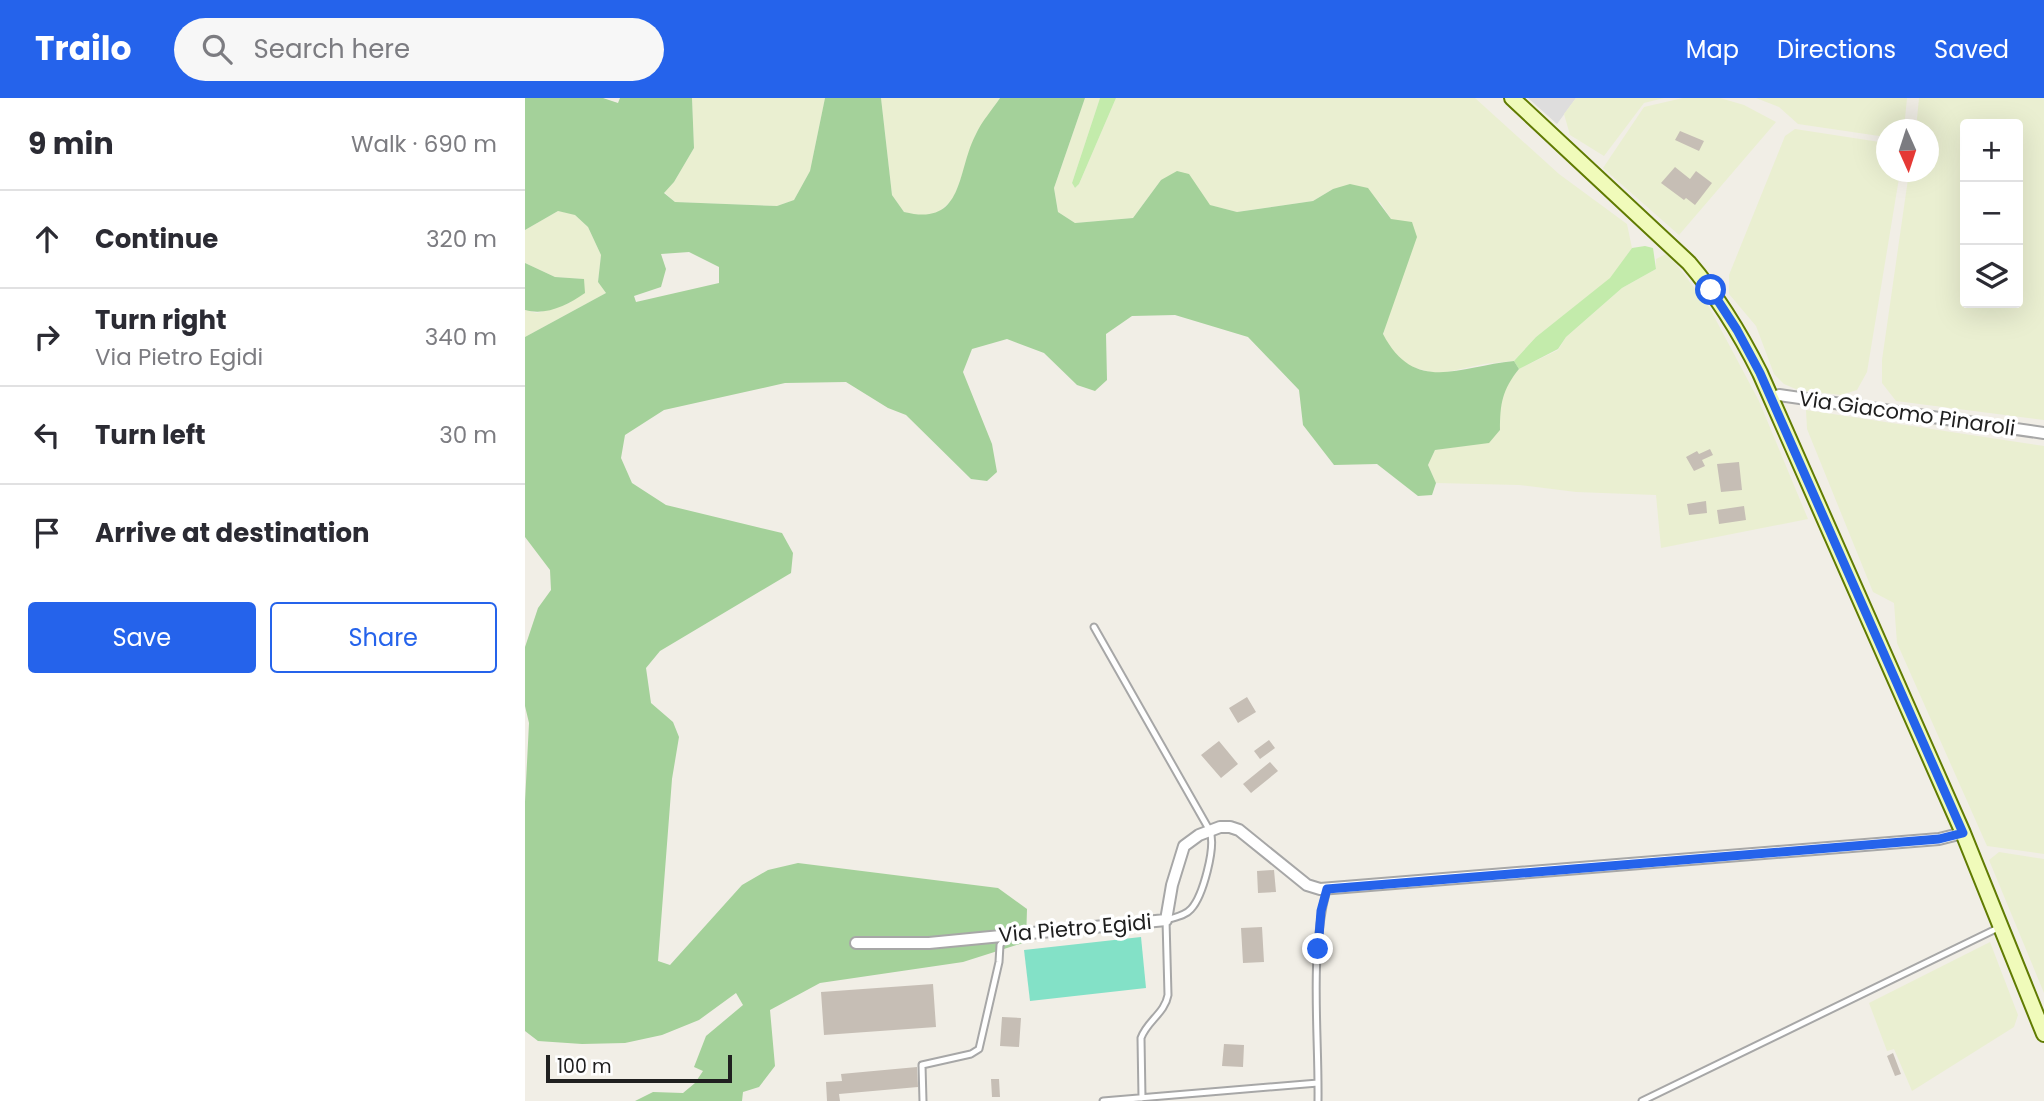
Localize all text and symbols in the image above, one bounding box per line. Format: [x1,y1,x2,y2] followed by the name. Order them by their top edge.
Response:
[174,18,664,81] search box
[35,25,132,72] text: Trailo
[198,30,236,68] icon: search
[254,31,410,67] text: Search here
[1686,33,1739,66] text: Map
[1777,33,1896,66] text: Directions
[1934,33,2009,66] text: Saved
[1876,119,1939,182] north arrow
[1960,119,2023,308] map controls
[1960,119,2023,182] button: +
[28,122,114,165] text: 9 min
[351,128,497,160] text: Walk · 690 m
[1960,182,2023,245] button: −
[28,220,66,258] icon: ahead
[95,221,218,257] text: Continue
[426,223,497,255] text: 320 m
[1960,245,2023,308] button: layers
[1695,274,1726,305] route start
[95,302,227,338] text: Turn right
[28,318,66,356] icon: right
[425,321,497,353] text: 340 m
[95,341,263,373] text: Via Pietro Egidi
[1797,383,2017,443] street label: Via Giacomo Pinaroli
[28,416,66,454] icon: left
[95,417,206,453] text: Turn left
[439,419,497,451] text: 30 m
[28,514,66,552] icon: arrive
[95,515,370,551] text: Arrive at destination
[28,602,256,673] button: Save
[270,602,497,673] button: Share
[997,907,1153,949] street label: Via Pietro Egidi
[1302,933,1333,964] route end
[546,1052,731,1084] scale bar
[557,1053,612,1080] text: 100 m

